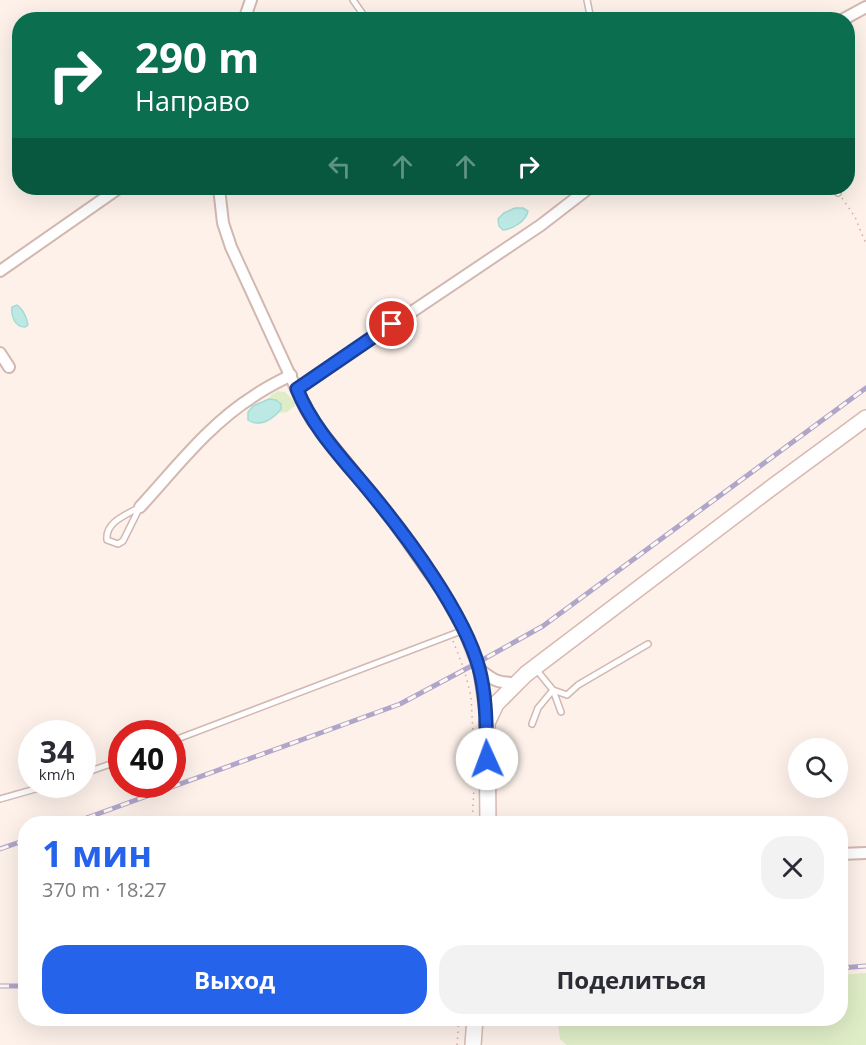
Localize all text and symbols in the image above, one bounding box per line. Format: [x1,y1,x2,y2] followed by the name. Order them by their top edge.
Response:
[135,28,259,85] text: 290 m
[36,36,114,114] icon: right
[135,82,250,119] text: Направо
[323,150,356,183] icon: left
[386,150,419,183] icon: ahead
[449,150,482,183] icon: ahead
[512,150,545,183] icon: right
[366,298,417,349] pin
[375,307,408,340] icon: arrive
[108,720,186,798] speed limit sign: 40
[455,727,519,791] position arrow
[40,731,74,772] text: 34
[788,738,848,798] map controls
[788,738,848,798] button: search
[39,764,75,784] text: km/h
[42,829,152,878] text: 1 мин
[761,836,824,899] button: close
[42,876,167,903] text: 370 m · 18:27
[42,945,427,1014] button: Выход
[439,945,824,1014] button: Поделиться

